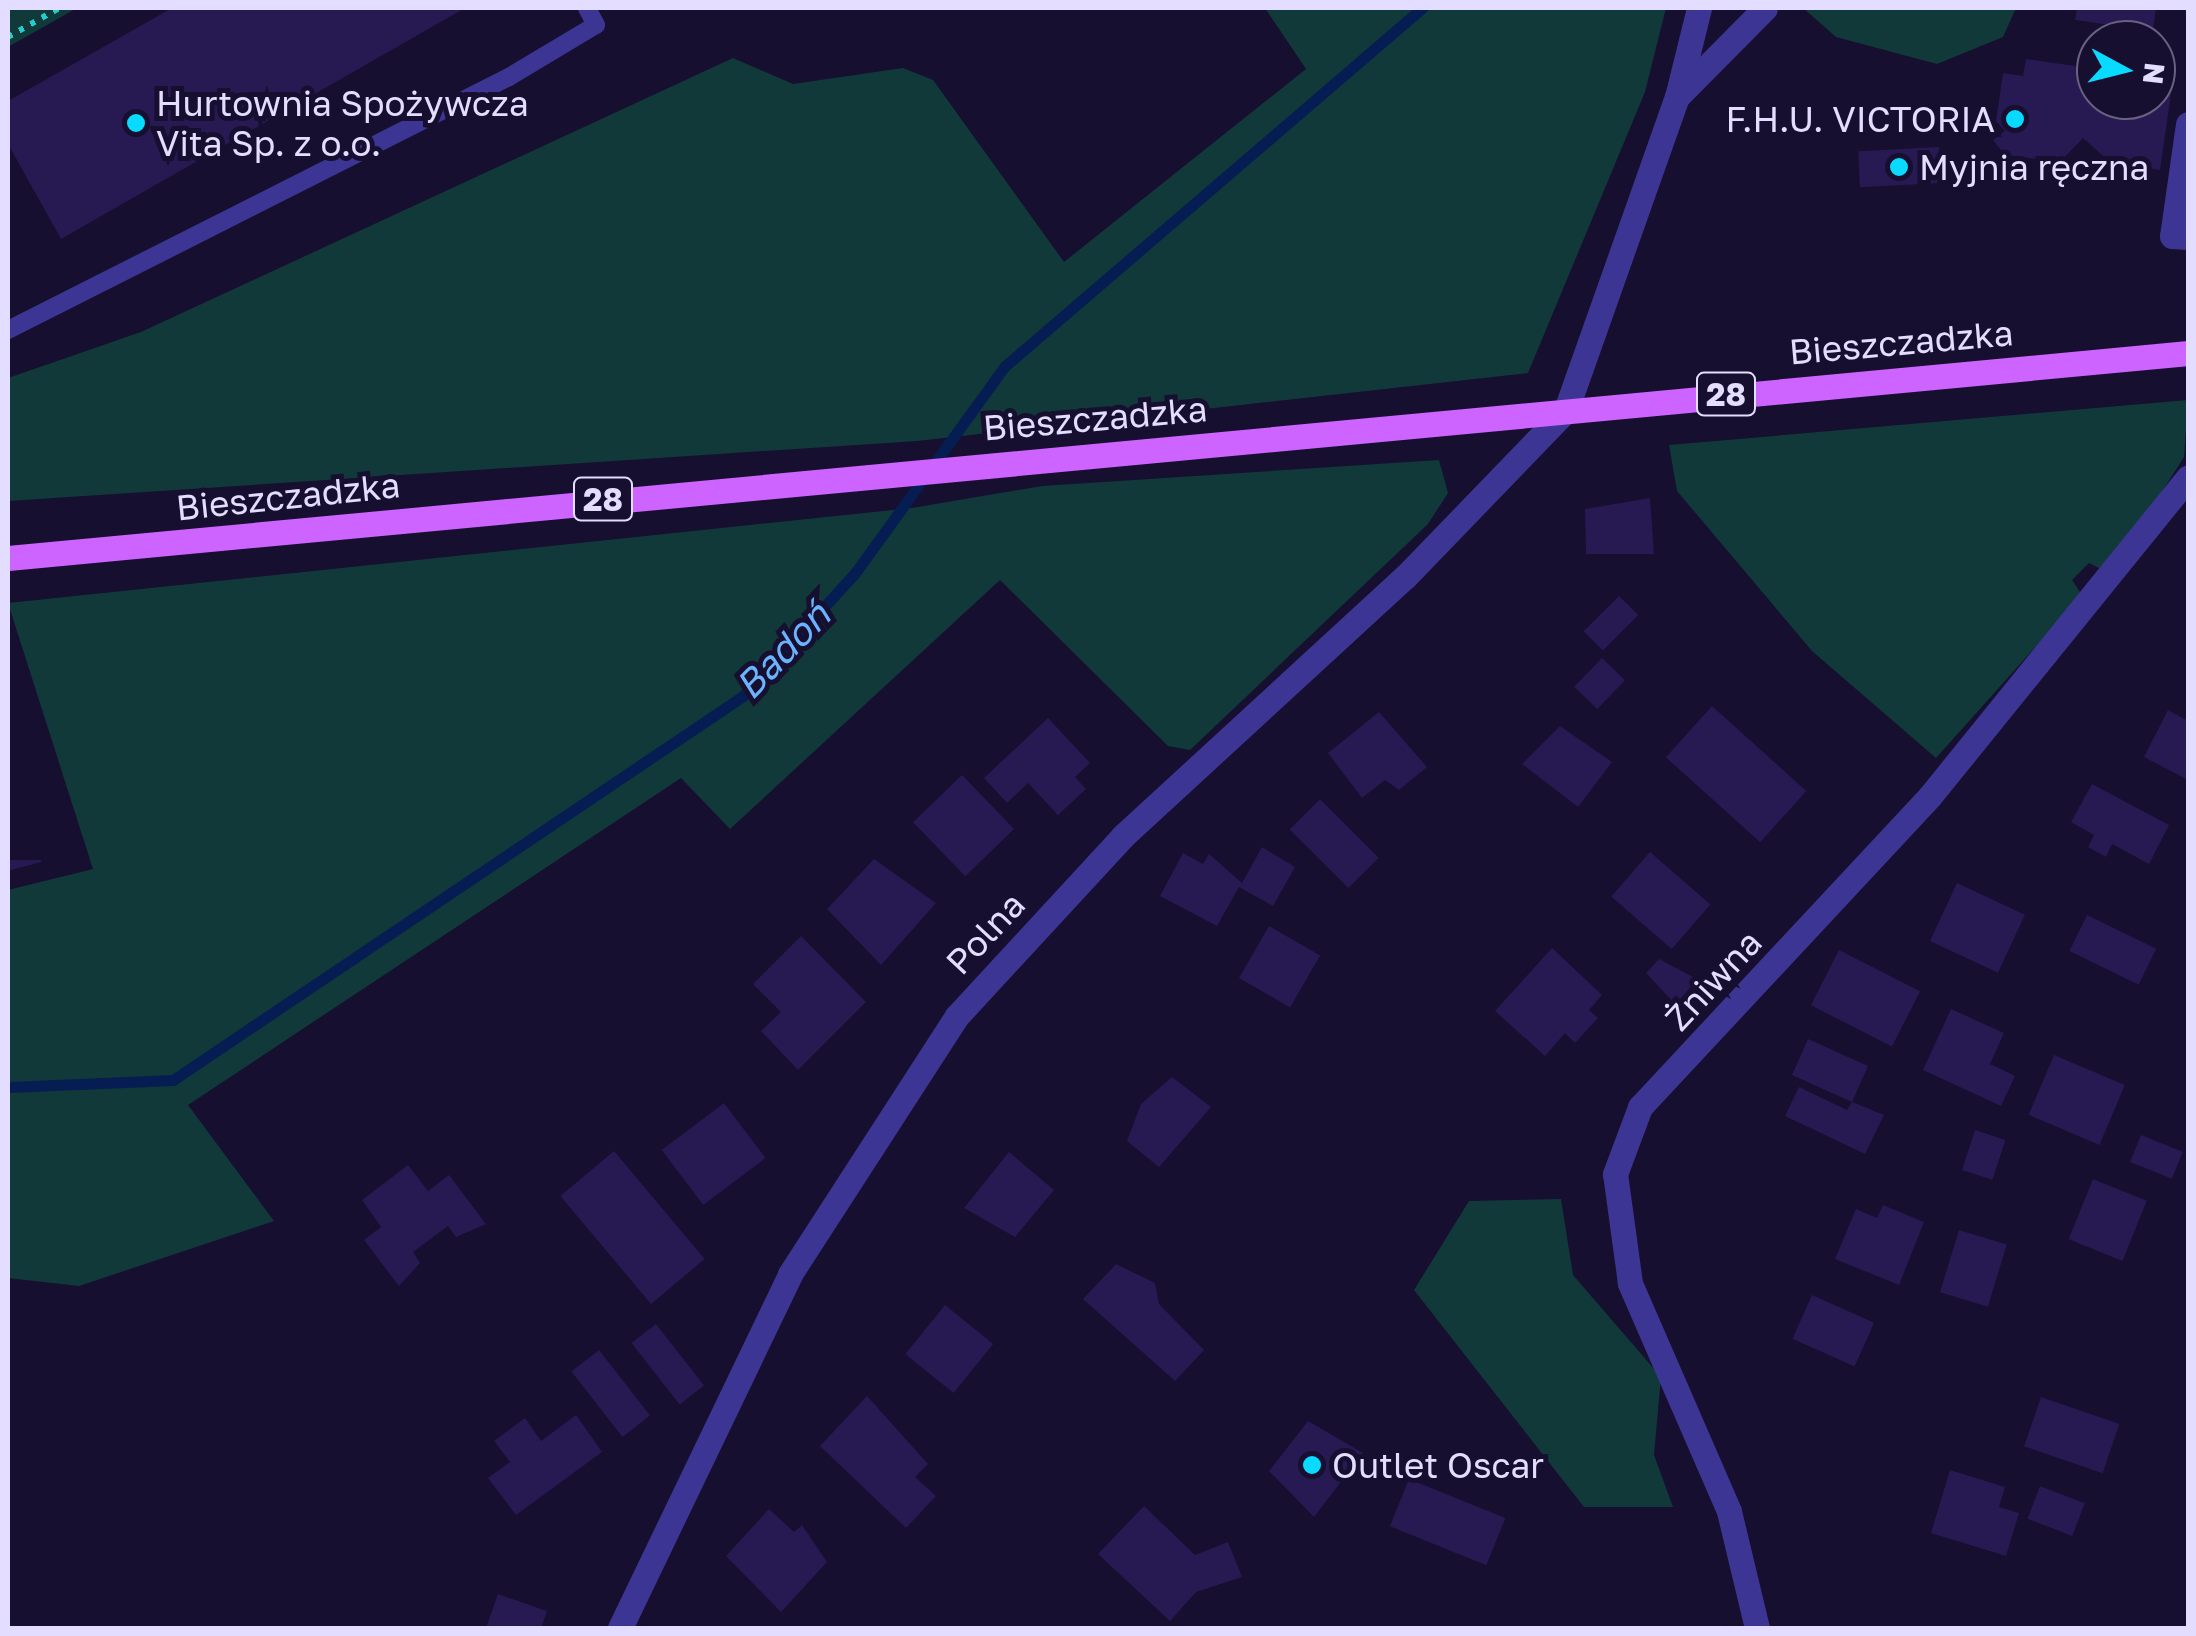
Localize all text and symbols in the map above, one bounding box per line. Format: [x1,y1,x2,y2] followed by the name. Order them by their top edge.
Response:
[2076,20,2176,120] north arrow
[2137,61,2172,86] text: N
[156,82,529,164] place label: Hurtownia Spożywcza Vita Sp. z o.o.
[1725,98,1995,140] place label: F.H.U. VICTORIA
[2004,108,2026,130] marker: F.H.U. VICTORIA
[125,112,147,134] marker: Hurtownia Spożywcza Vita Sp. z o.o.
[1919,146,2149,188] place label: Myjnia ręczna
[1888,156,1910,178] marker: Myjnia ręczna
[1787,311,2015,373] street label: Bieszczadzka
[1696,367,1756,421] road number: 28
[981,387,1209,449] street label: Bieszczadzka
[174,463,402,529] street label: Bieszczadzka
[573,472,633,526] road number: 28
[725,592,839,708] water label: Badoń
[937,884,1033,982] street label: Polna
[1656,921,1770,1039] street label: Żniwna
[1332,1444,1544,1486] place label: Outlet Oscar
[1301,1454,1323,1476] marker: Outlet Oscar

